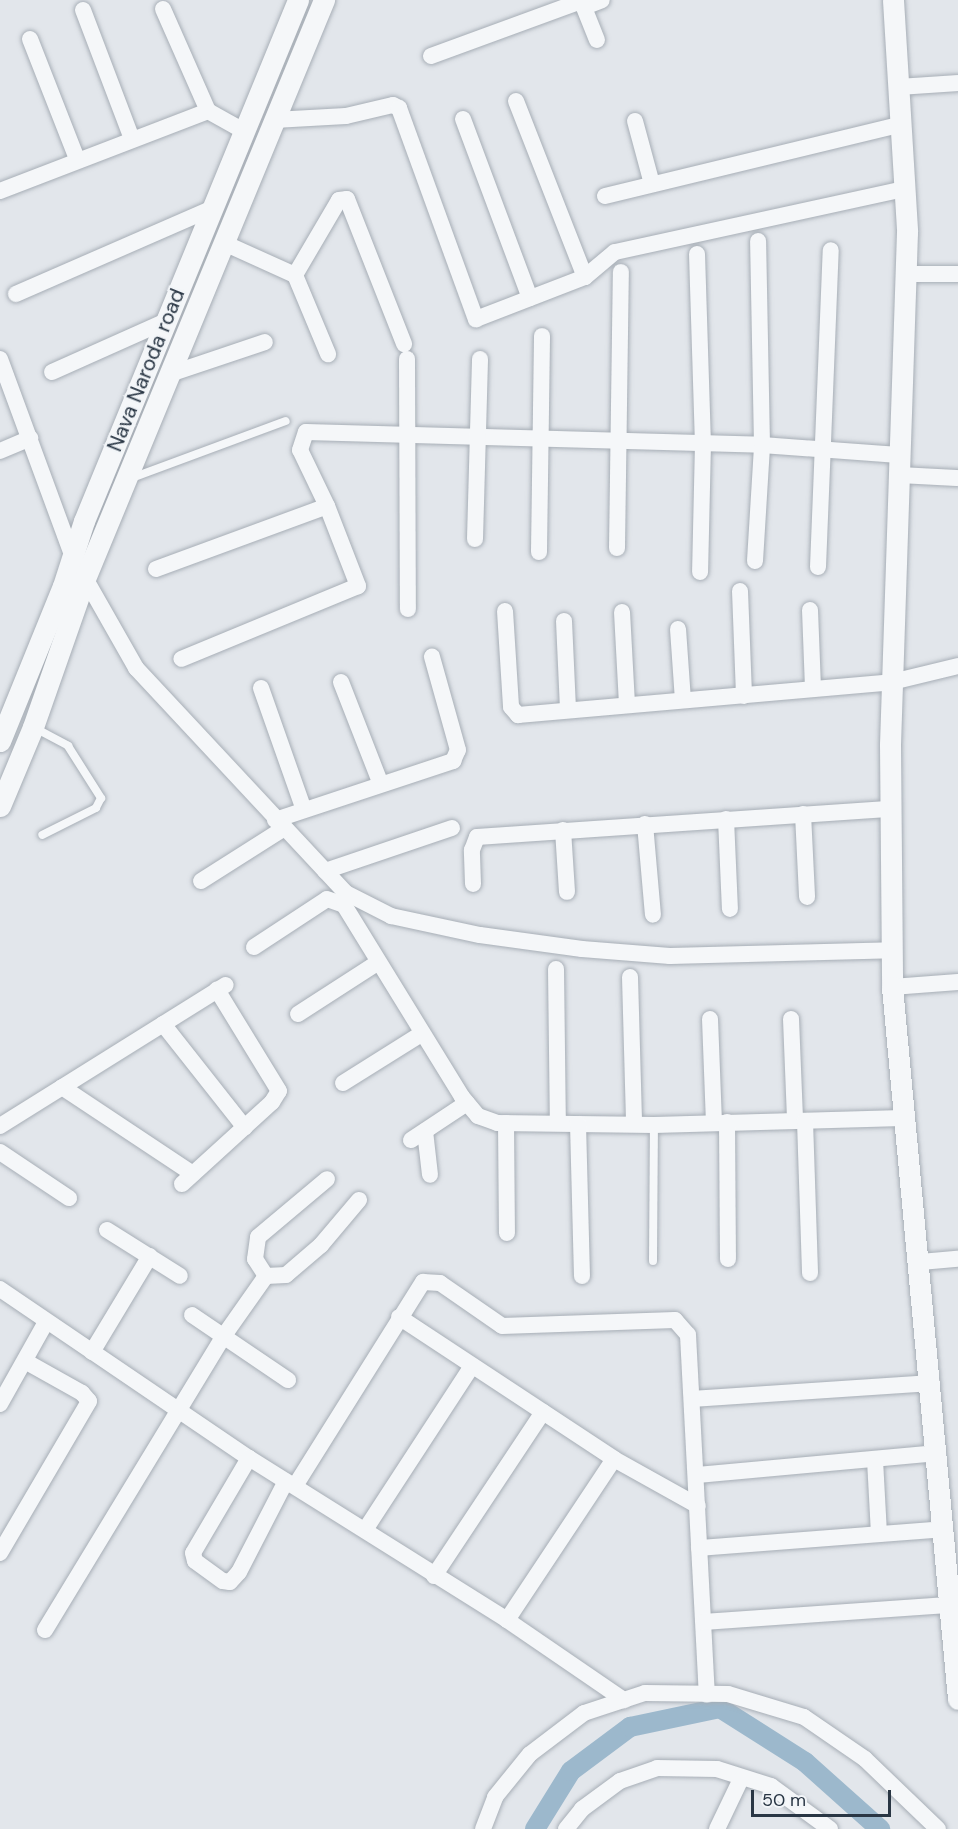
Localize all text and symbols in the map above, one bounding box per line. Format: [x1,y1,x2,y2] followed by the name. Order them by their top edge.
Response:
[102,285,190,455] street label: Nava Naroda road
[754,1778,894,1816] scale bar
[762,1788,806,1812] text: 50 m

